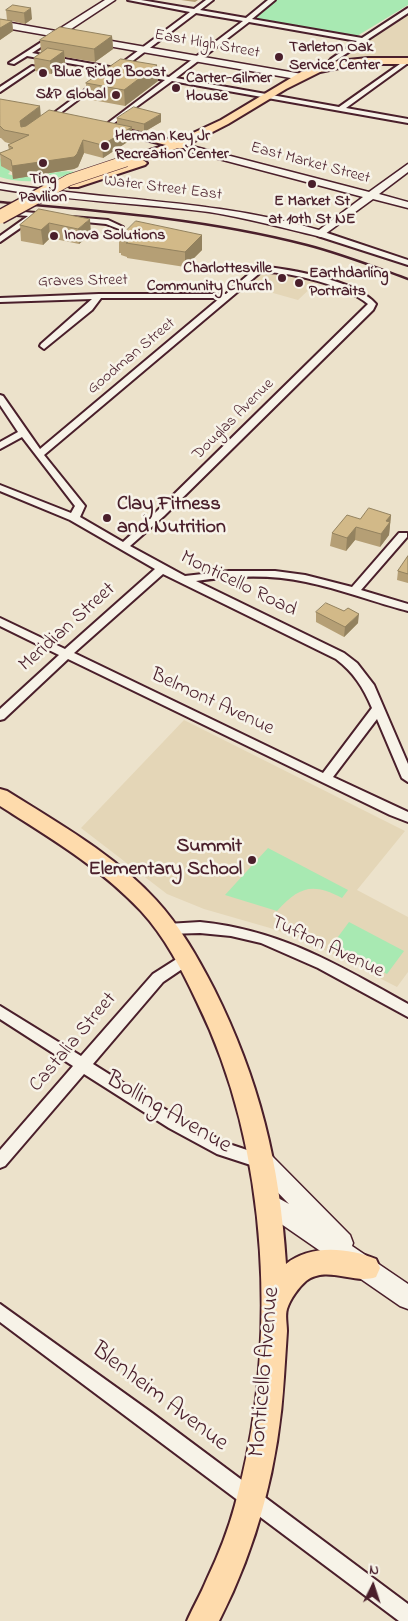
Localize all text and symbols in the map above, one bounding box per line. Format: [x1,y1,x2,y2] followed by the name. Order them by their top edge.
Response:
[153,26,261,64] street label: East High Street
[289,38,380,76] place label: Tarleton Oak Service Center
[273,51,285,63] marker: Tarleton Oak Service Center
[53,63,166,83] place label: Blue Ridge Boost
[37,67,49,79] marker: Blue Ridge Boost
[186,69,272,107] place label: Carter-Gilmer House
[170,82,182,94] marker: Carter-Gilmer House
[36,85,106,105] place label: S&P Global
[110,89,122,101] marker: S&P Global
[115,127,229,165] place label: Herman Key Jr Recreation Center
[248,139,372,189] street label: East Market Street
[99,140,111,152] marker: Herman Key Jr Recreation Center
[37,157,49,169] marker: Ting Pavilion
[19,170,67,208] place label: Ting Pavilion
[103,172,223,206] street label: Water Street East
[306,178,318,190] marker: E Market St at 10th St NE
[268,192,356,230] place label: E Market St at 10th St NE
[64,226,165,246] place label: Inova Solutions
[48,230,60,242] marker: Inova Solutions
[147,259,272,297] place label: Charlottesville Community Church
[309,264,389,302] place label: Earthdarling Portraits
[38,272,128,292] street label: Graves Street
[276,272,288,284] marker: Charlottesville Community Church
[293,277,305,289] marker: Earthdarling Portraits
[84,315,180,399] street label: Goodman Street
[189,375,279,465] street label: Douglas Avenue
[117,494,226,541] place label: Clay Fitness and Nutrition
[101,512,113,524] marker: Clay Fitness and Nutrition
[176,547,300,623] street label: Monticello Road
[15,578,121,678] street label: Meridian Street
[147,664,277,742] street label: Belmont Avenue
[89,836,242,883] place label: Summit Elementary School
[246,854,258,866] marker: Summit Elementary School
[267,911,387,985] street label: Tufton Avenue
[25,988,123,1098] street label: Castalia Street
[100,1066,236,1162] street label: Bolling Avenue
[244,1286,288,1458] street label: Monticello Avenue
[85,1337,233,1459] street label: Blenheim Avenue
[369,1560,380,1581] text: N
[348,1561,398,1611] north arrow

